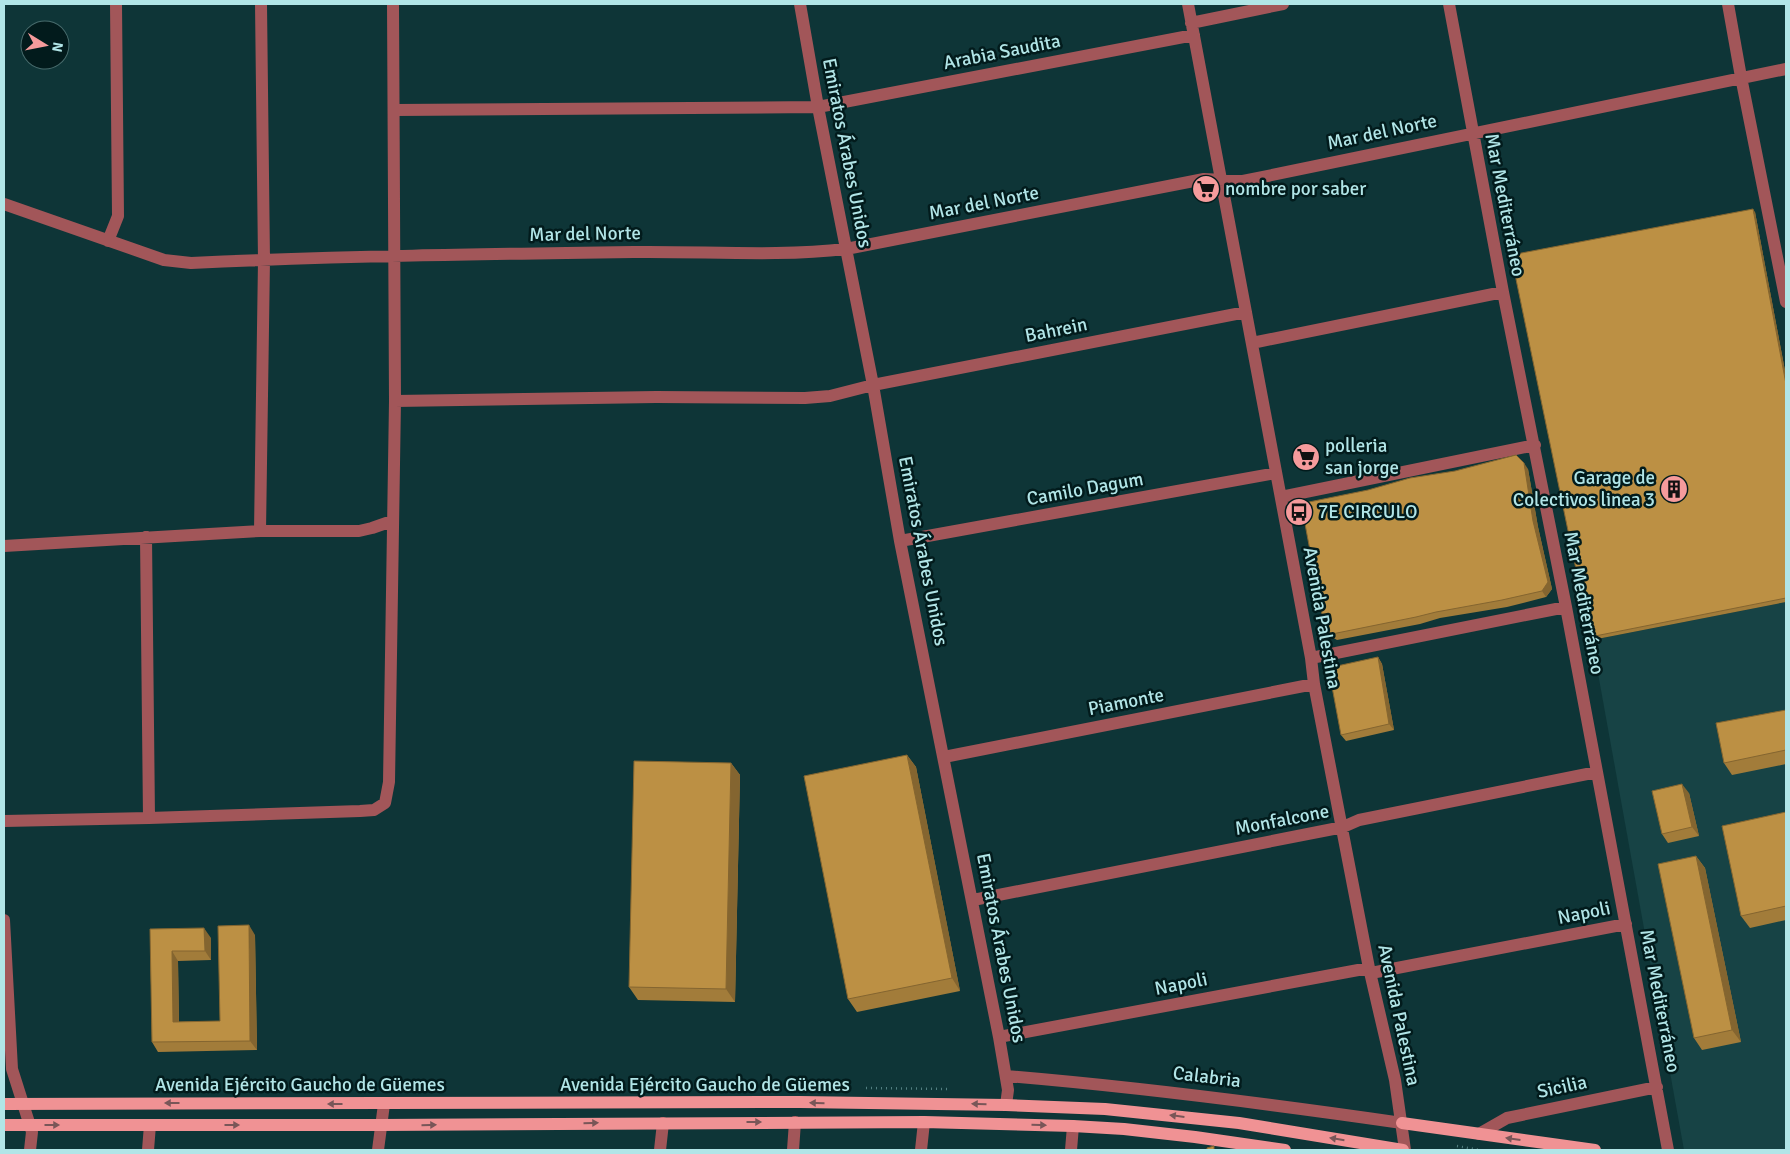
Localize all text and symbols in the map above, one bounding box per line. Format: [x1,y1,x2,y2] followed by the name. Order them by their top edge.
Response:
[20,20,70,70] north arrow
[941,29,1063,75] street label: Arabia Saudita
[48,41,67,53] text: N
[817,56,877,250] street label: Emiratos Árabes Unidos
[1325,109,1439,155] street label: Mar del Norte
[1479,131,1531,279] street label: Mar Mediterráneo
[1191,174,1221,204] supermarket icon: nombre por saber
[1225,177,1366,201] place label: nombre por saber
[927,181,1041,225] street label: Mar del Norte
[529,221,641,247] street label: Mar del Norte
[1023,312,1089,348] street label: Bahrein
[1325,434,1399,480] place label: polleria san jorge
[1291,442,1321,472] supermarket icon: polleria san jorge
[893,454,953,648] street label: Emiratos Árabes Unidos
[1513,466,1655,512] place label: Garage de Colectivos linea 3
[1025,467,1145,511] street label: Camilo Dagum
[1659,474,1689,504] building icon: Garage de Colectivos linea 3
[1284,497,1314,527] bus stop icon: 7E CIRCULO
[1318,500,1417,524] place label: 7E CIRCULO
[1558,529,1610,677] street label: Mar Mediterráneo
[1298,545,1346,691] street label: Avenida Palestina
[1086,683,1166,721] street label: Piamonte
[1233,799,1331,841] street label: Monfalcone
[971,851,1031,1045] street label: Emiratos Árabes Unidos
[1556,896,1612,930] street label: Napoli
[1634,927,1686,1075] street label: Mar Mediterráneo
[1372,942,1426,1088] street label: Avenida Palestina
[1153,967,1209,1001] street label: Napoli
[1172,1061,1242,1093] street label: Calabria
[1535,1070,1589,1104] street label: Sicilia
[155,1073,445,1097] street label: Avenida Ejército Gaucho de Güemes
[560,1073,850,1097] street label: Avenida Ejército Gaucho de Güemes
[164,1099,180,1107] one-way arrow
[809,1099,825,1107] one-way arrow
[327,1100,343,1108] one-way arrow
[971,1100,987,1108] one-way arrow
[1168,1112,1184,1120] one-way arrow
[746,1118,762,1126] one-way arrow
[583,1119,599,1127] one-way arrow
[45,1121,61,1129] one-way arrow
[225,1121,241,1129] one-way arrow
[421,1121,437,1129] one-way arrow
[1031,1121,1047,1129] one-way arrow
[1504,1134,1520,1142] one-way arrow
[1329,1135,1345,1143] one-way arrow

